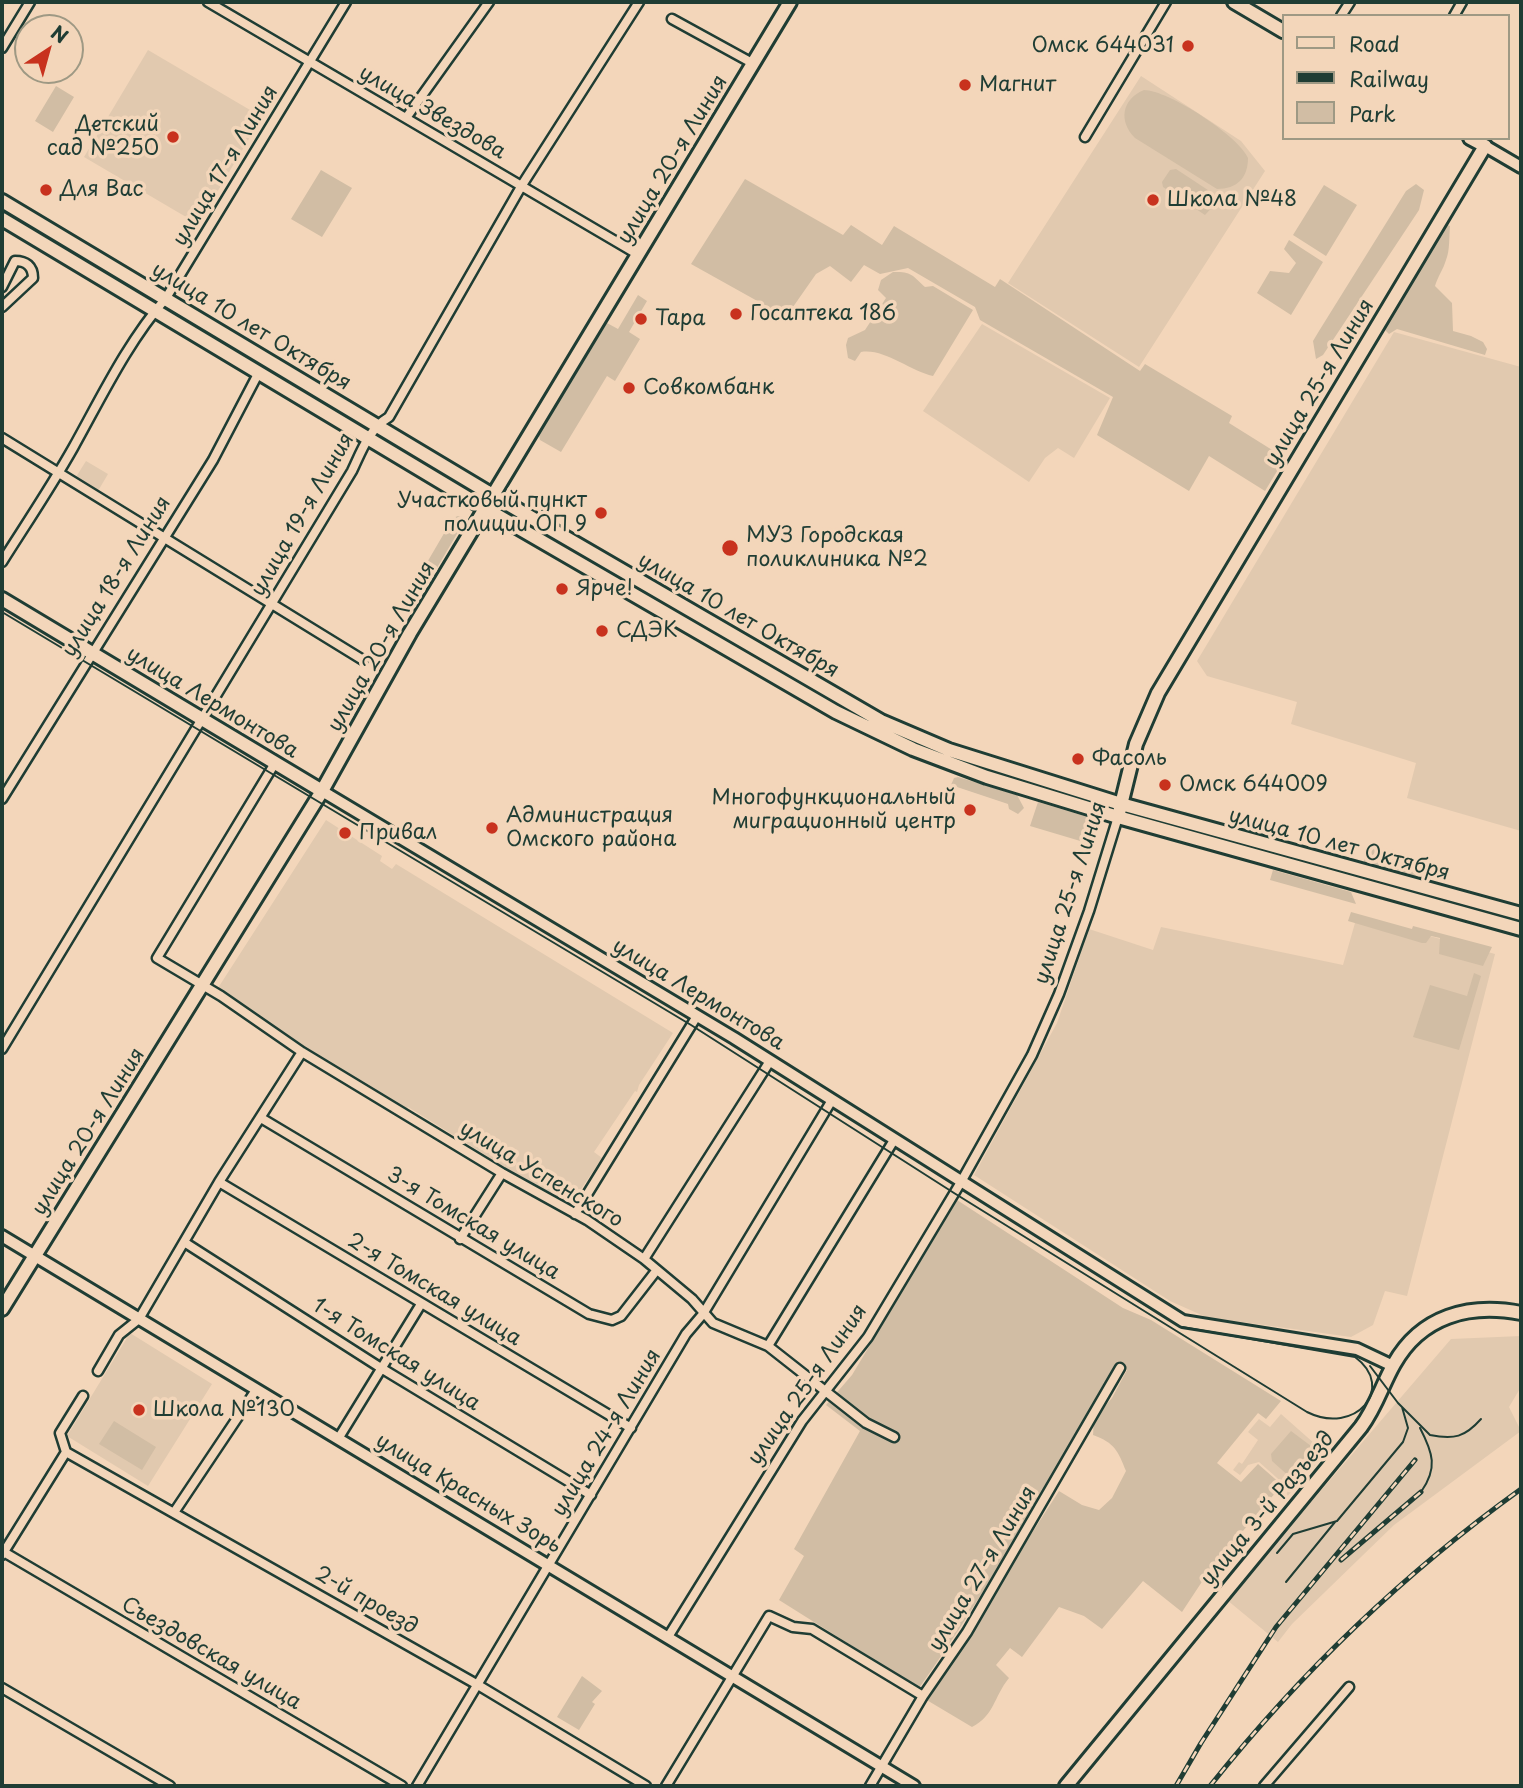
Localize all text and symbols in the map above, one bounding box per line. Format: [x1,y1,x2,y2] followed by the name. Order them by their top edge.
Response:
[14,14,84,84] north arrow
[1282,14,1509,140] legend
[46,18,74,49] text: N
[1349,27,1400,59] text: Road
[1031,33,1174,59] place label: Омск 644031
[1180,38,1196,54] marker: Омск 644031
[354,61,510,165] street label: улица Звездова
[1349,62,1429,94] text: Railway
[613,71,733,249] street label: улица 20-я Линия
[979,72,1056,98] place label: Магнит
[957,77,973,93] marker: Магнит
[168,81,284,251] street label: улица 17-я Линия
[1349,97,1396,129] text: Park
[47,112,159,162] place label: Детский сад №250
[165,129,181,145] marker: Детский сад №250
[60,177,144,203] place label: Для Вас
[38,182,54,198] marker: Для Вас
[1167,187,1297,213] place label: Школа №48
[1145,192,1161,208] marker: Школа №48
[147,258,355,396] street label: улица 10 лет Октября
[1260,295,1380,471] street label: улица 25-я Линия
[750,301,896,327] place label: Госаптека 186
[655,306,706,332] place label: Тара
[728,306,744,322] marker: Госаптека 186
[633,311,649,327] marker: Тара
[643,375,774,401] place label: Совкомбанк
[621,380,637,396] marker: Совкомбанк
[246,429,360,601] street label: улица 19-я Линия
[397,488,587,538] place label: Участковый пункт полиции ОП 9
[57,492,177,662] street label: улица 18-я Линия
[593,505,609,521] marker: Участковый пункт полиции ОП 9
[746,523,928,573] place label: МУЗ Городская поликлиника №2
[720,538,740,558] marker: МУЗ Городская поликлиника №2
[633,548,843,684] street label: улица 10 лет Октября
[323,557,441,737] street label: улица 20-я Линия
[576,576,633,602] place label: Ярче!
[554,581,570,597] marker: Ярче!
[616,618,678,644] place label: СДЭК
[594,623,610,639] marker: СДЭК
[121,642,303,764] street label: улица Лермонтова
[1092,746,1167,772] place label: Фасоль
[1070,751,1086,767] marker: Фасоль
[1179,772,1328,798] place label: Омск 644009
[1157,777,1173,793] marker: Омск 644009
[712,785,956,835] place label: Многофункциональный миграционный центр
[1030,798,1112,988] street label: улица 25-я Линия
[962,802,978,818] marker: Многофункциональный миграционный центр
[506,803,676,853] place label: Администрация Омского района
[1226,803,1452,887] street label: улица 10 лет Октября
[359,820,437,846] place label: Привал
[484,820,500,836] marker: Администрация Омского района
[337,825,353,841] marker: Привал
[607,934,789,1056] street label: улица Лермонтова
[27,1044,151,1220] street label: улица 20-я Линия
[455,1116,627,1234] street label: улица Успенского
[382,1162,564,1286] street label: 3-я Томская улица
[343,1228,525,1352] street label: 2-я Томская улица
[307,1293,485,1417] street label: 1-я Томская улица
[743,1300,873,1470] street label: улица 25-я Линия
[547,1345,667,1521] street label: улица 24-я Линия
[153,1397,295,1423] place label: Школа №130
[131,1402,147,1418] marker: Школа №130
[1196,1427,1340,1591] street label: улица 3-й Разъезд
[371,1429,565,1559] street label: улица Красных Зорь
[924,1482,1042,1656] street label: улица 27-я Линия
[310,1561,422,1641] street label: 2-й проезд
[117,1592,305,1716] street label: Съездовская улица

